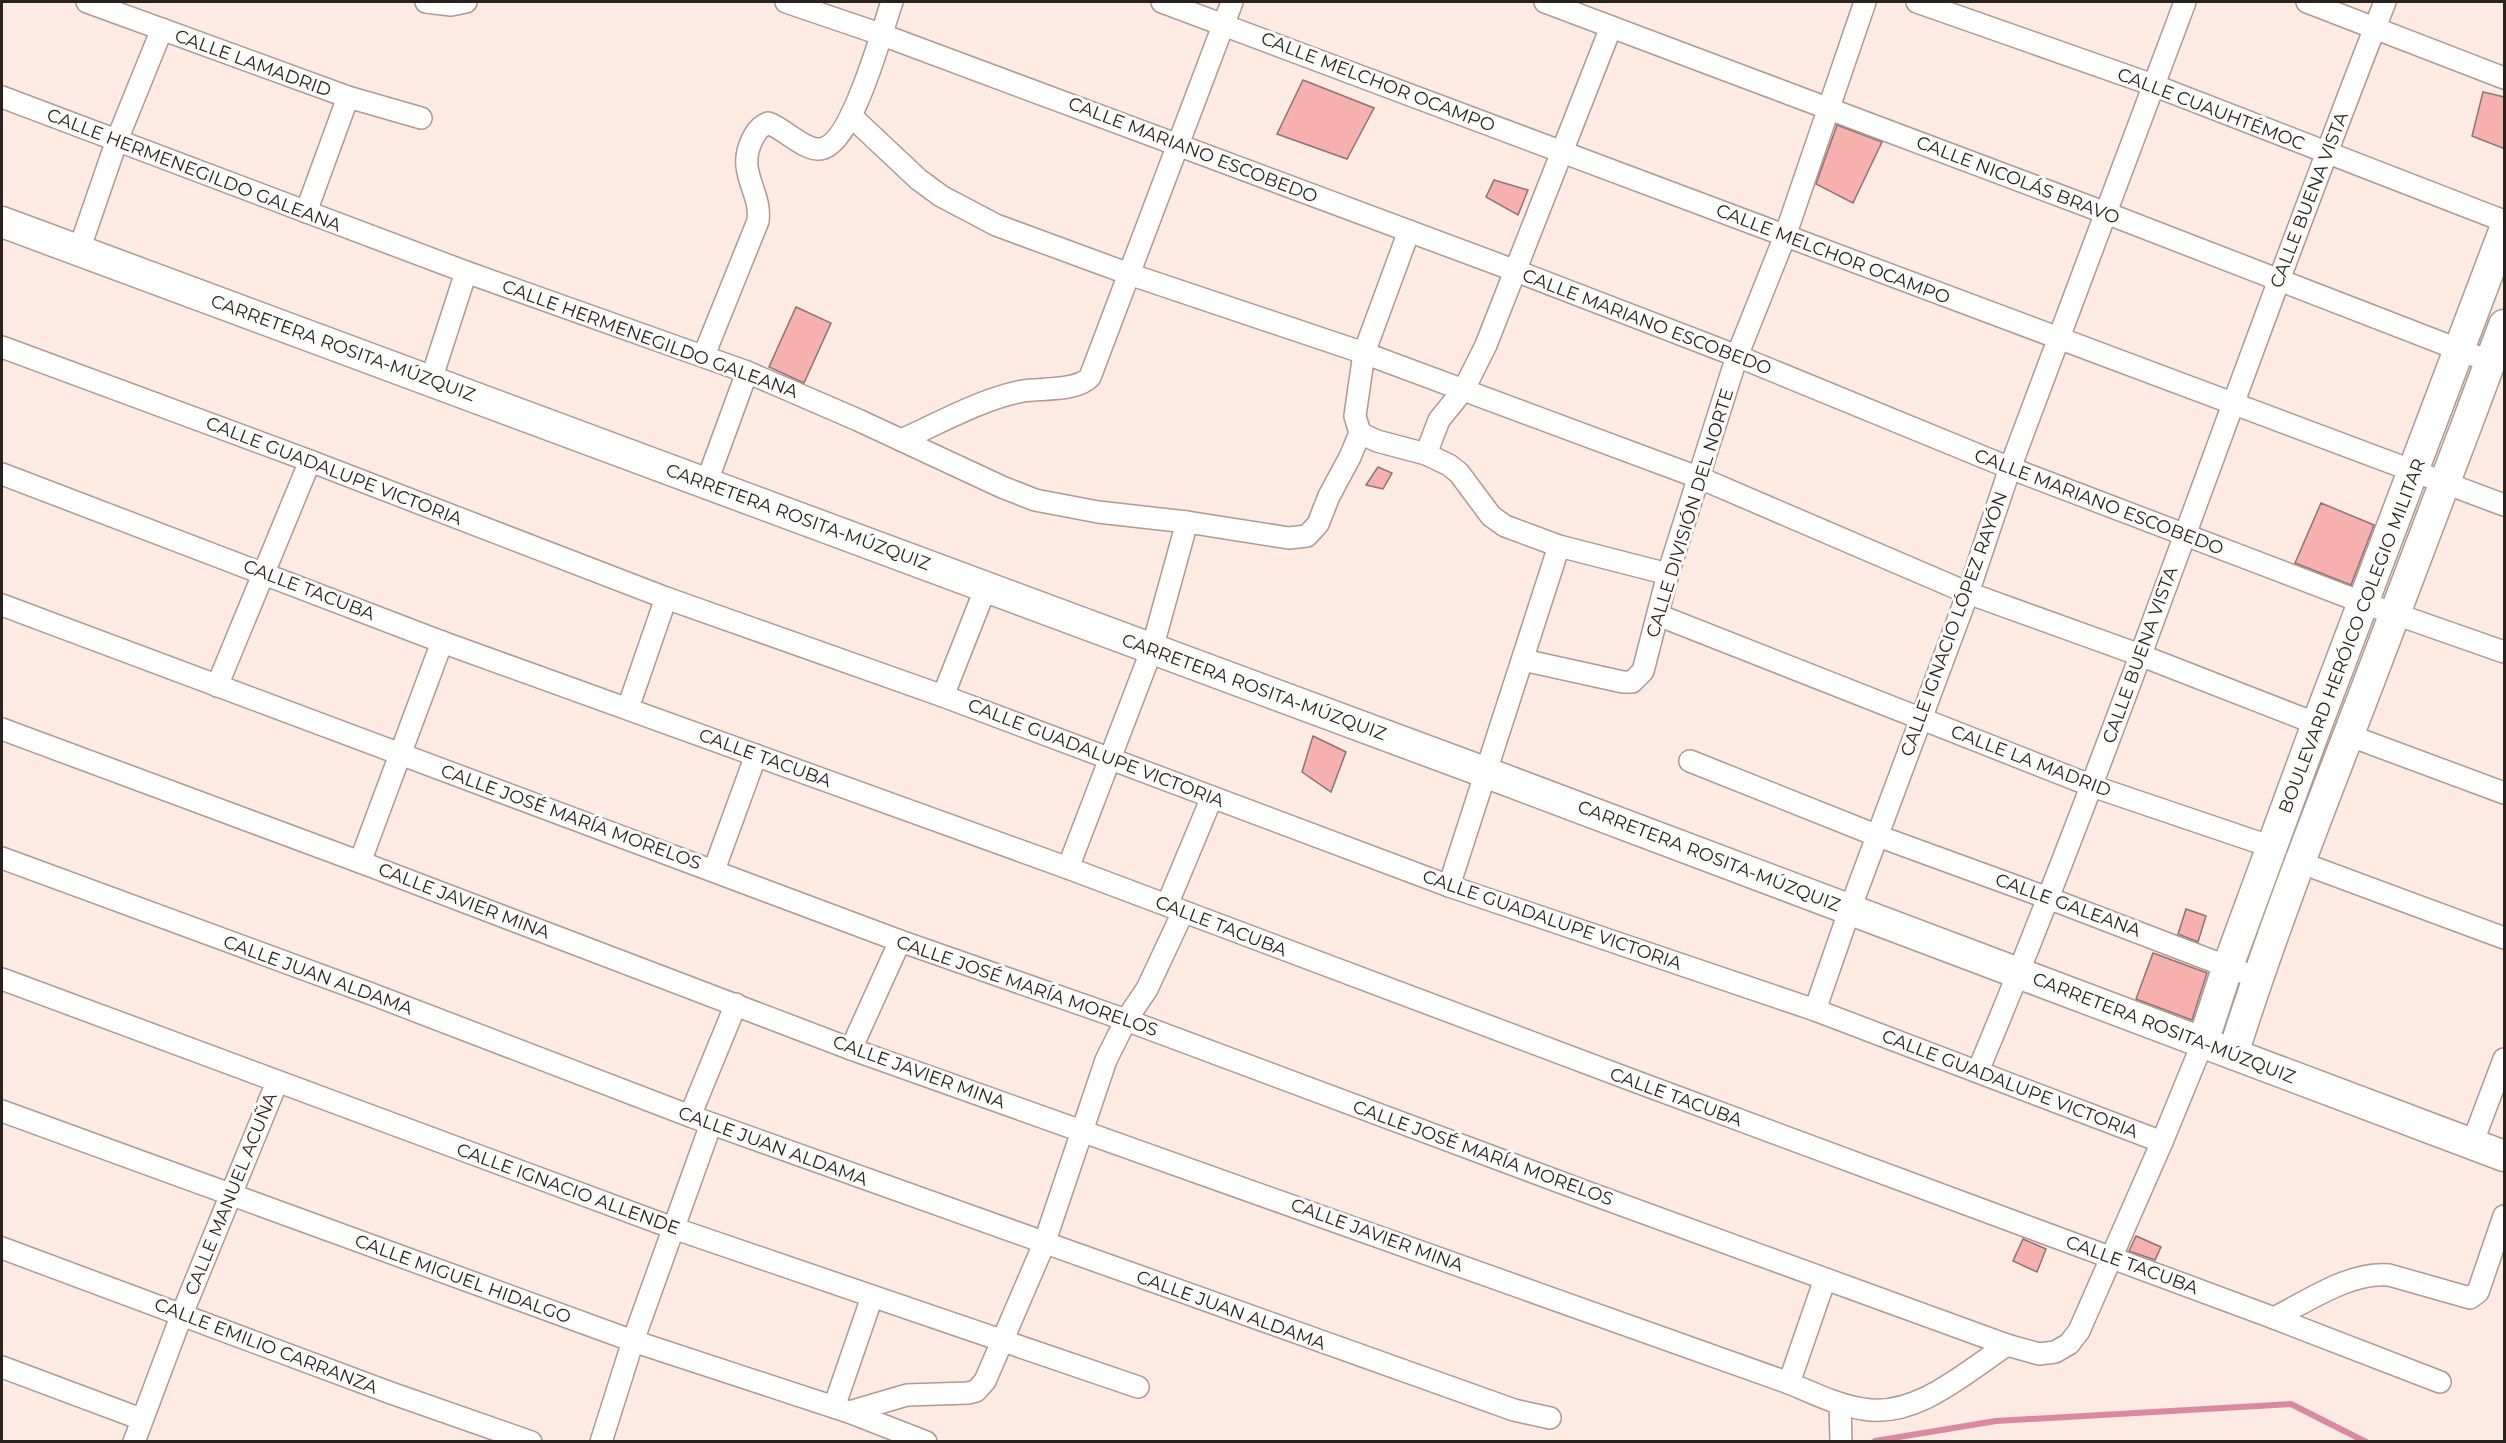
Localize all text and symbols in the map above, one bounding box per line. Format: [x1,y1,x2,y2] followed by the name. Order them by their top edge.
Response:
[172,24,334,102] street label: CALLE LAMADRID
[1258,27,1498,137] street label: CALLE MELCHOR OCAMPO
[2114,63,2308,155] street label: CALLE CUAUHTÉMOC
[1065,92,1321,208] street label: CALLE MARIANO ESCOBEDO
[44,104,344,236] street label: CALLE HERMENEGILDO GALEANA
[2265,109,2353,291] street label: CALLE BUENA VISTA
[1913,131,2123,229] street label: CALLE NICOLÁS BRAVO
[1713,199,1953,309] street label: CALLE MELCHOR OCAMPO
[1519,264,1775,380] street label: CALLE MARIANO ESCOBEDO
[499,275,801,403] street label: CALLE HERMENEGILDO GALEANA
[208,290,478,406] street label: CARRETERA ROSITA-MÚZQUIZ
[1642,386,1738,640] street label: CALLE DIVISIÓN DEL NORTE
[203,412,465,530] street label: CALLE GUADALUPE VICTORIA
[1971,444,2227,560] street label: CALLE MARIANO ESCOBEDO
[2274,455,2430,817] street label: BOULEVARD HERÓICO COLEGIO MILITAR
[663,459,933,575] street label: CARRETERA ROSITA-MÚZQUIZ
[1896,488,2012,760] street label: CALLE IGNACIO LÓPEZ RAYÓN
[240,555,378,625] street label: CALLE TACUBA
[2098,563,2182,746] street label: CALLE BUENA VISTA
[1119,629,1389,745] street label: CARRETERA ROSITA-MÚZQUIZ
[965,694,1227,812] street label: CALLE GUADALUPE VICTORIA
[1948,720,2114,802] street label: CALLE LA MADRID
[696,724,834,792] street label: CALLE TACUBA
[438,760,704,874] street label: CALLE JOSÉ MARÍA MORELOS
[1574,796,1844,917] street label: CARRETERA ROSITA-MÚZQUIZ
[375,858,553,944] street label: CALLE JAVIER MINA
[1420,865,1685,975] street label: CALLE GUADALUPE VICTORIA
[1992,868,2144,942] street label: CALLE GALEANA
[1152,891,1290,961] street label: CALLE TACUBA
[220,930,416,1020] street label: CALLE JUAN ALDAMA
[893,931,1161,1041] street label: CALLE JOSÉ MARÍA MORELOS
[2029,968,2299,1089] street label: CARRETERA ROSITA-MÚZQUIZ
[1879,1025,2141,1143] street label: CALLE GUADALUPE VICTORIA
[830,1031,1008,1113] street label: CALLE JAVIER MINA
[1607,1063,1745,1131] street label: CALLE TACUBA
[180,1089,282,1299] street label: CALLE MANUEL ACUÑA
[1350,1096,1616,1210] street label: CALLE JOSÉ MARÍA MORELOS
[675,1101,871,1191] street label: CALLE JUAN ALDAMA
[453,1138,683,1240] street label: CALLE IGNACIO ALLENDE
[1288,1194,1466,1276] street label: CALLE JAVIER MINA
[352,1230,574,1328] street label: CALLE MIGUEL HIDALGO
[2063,1231,2201,1299] street label: CALLE TACUBA
[1133,1265,1329,1355] street label: CALLE JUAN ALDAMA
[151,1293,381,1399] street label: CALLE EMILIO CARRANZA

